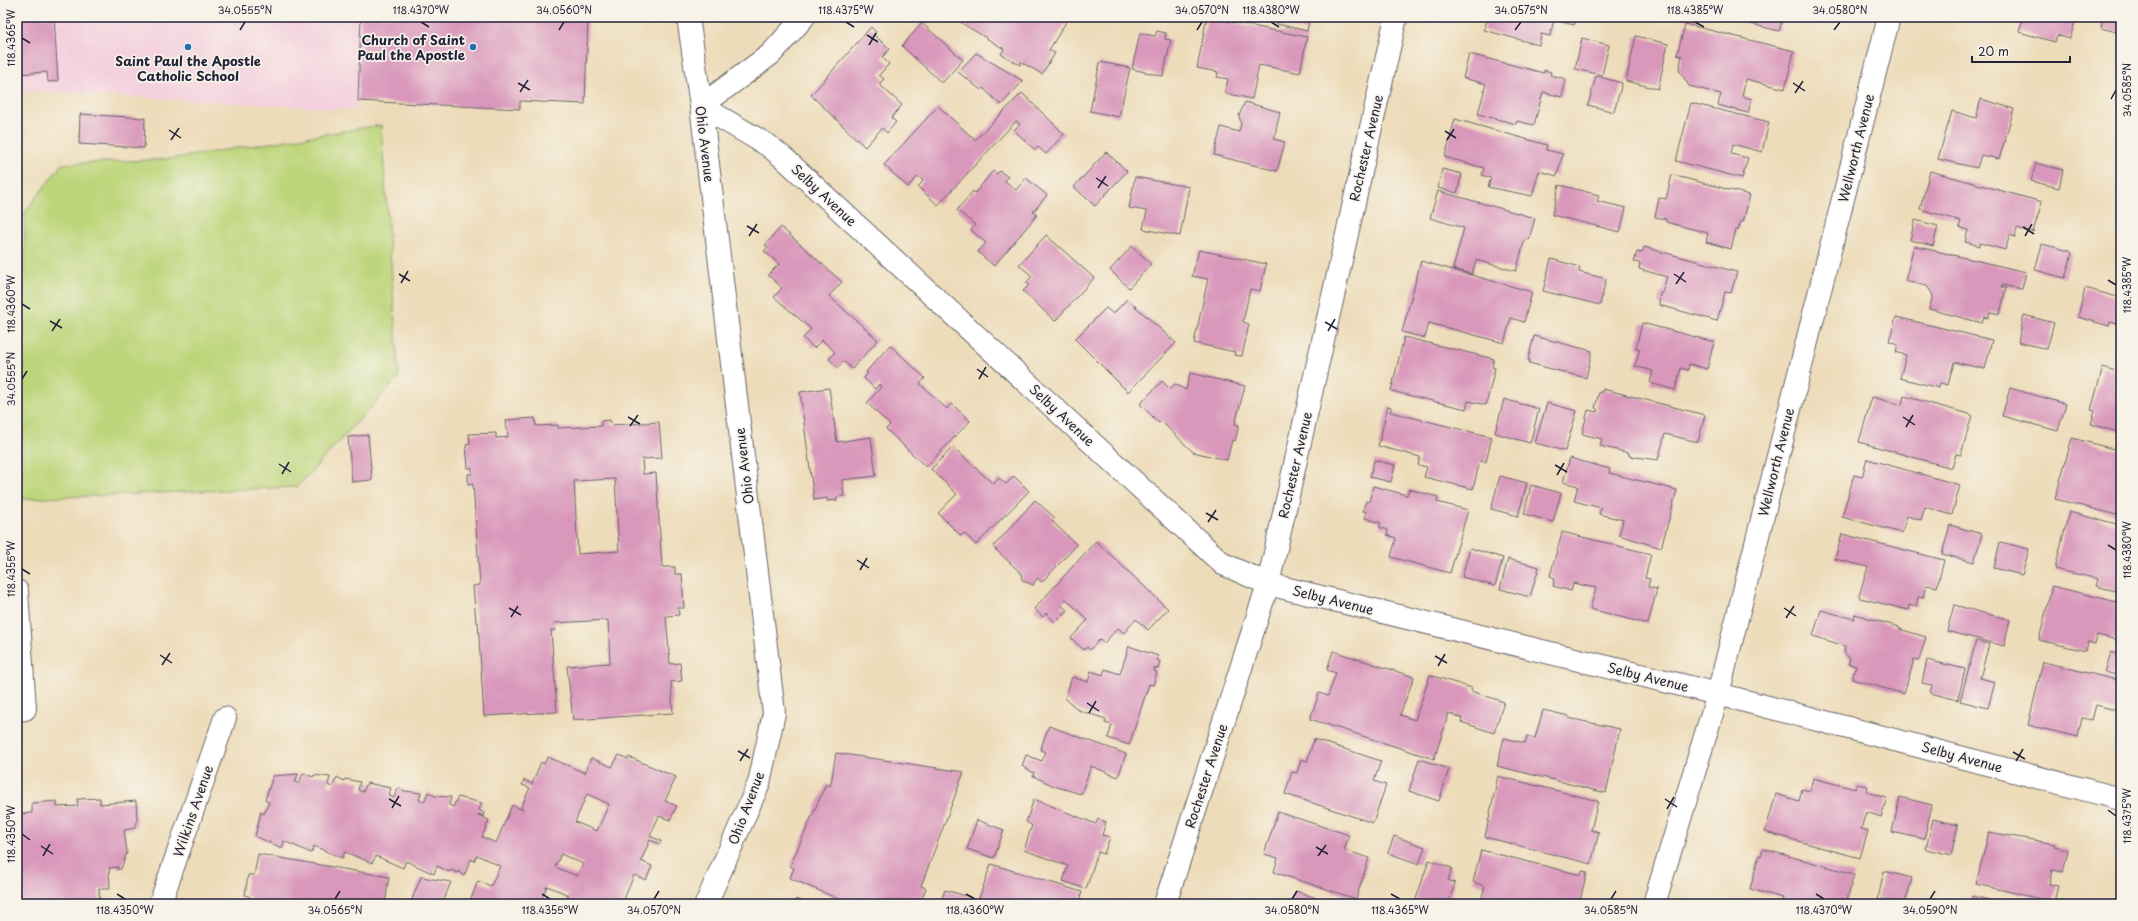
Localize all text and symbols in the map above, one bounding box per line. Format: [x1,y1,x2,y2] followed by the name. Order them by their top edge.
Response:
[218,2,272,17] text: 34.0555°N
[393,2,450,17] text: 118.4370°W
[536,2,592,17] text: 34.0560°N
[818,2,874,17] text: 118.4375°W
[1175,2,1229,17] text: 34.0570°N
[1242,2,1300,17] text: 118.4380°W
[1494,2,1548,17] text: 34.0575°N
[1667,2,1724,17] text: 118.4385°W
[1812,2,1868,17] text: 34.0580°N
[3,9,18,67] text: 118.4365°W
[358,30,466,64] place label: Church of Saint Paul the Apostle
[1972,38,2070,64] scale bar
[183,42,193,52] marker: Saint Paul the Apostle Catholic School
[468,42,478,52] marker: Church of Saint Paul the Apostle
[1978,42,2009,60] text: 20 m
[115,51,261,85] place label: Saint Paul the Apostle Catholic School
[2119,63,2134,117] text: 34.0585°N
[1833,92,1878,204] street label: Wellworth Avenue
[1344,93,1387,203] street label: Rochester Avenue
[691,105,720,183] street label: Ohio Avenue
[787,159,861,230] street label: Selby Avenue
[2119,256,2134,313] text: 118.4385°W
[3,274,18,333] text: 118.4360°W
[3,352,18,406] text: 34.0555°N
[1025,379,1099,450] street label: Selby Avenue
[1753,406,1798,518] street label: Wellworth Avenue
[1273,410,1316,520] street label: Rochester Avenue
[729,427,758,505] street label: Ohio Avenue
[2119,521,2134,579] text: 118.4380°W
[3,540,18,597] text: 118.4355°W
[1291,580,1376,619] street label: Selby Avenue
[1606,657,1691,696] street label: Selby Avenue
[1180,721,1231,831] street label: Rochester Avenue
[1920,737,2005,776] street label: Selby Avenue
[168,762,217,859] street label: Wilkins Avenue
[723,769,768,847] street label: Ohio Avenue
[2119,788,2134,844] text: 118.4375°W
[3,804,18,863] text: 118.4350°W
[96,902,155,917] text: 118.4350°W
[307,902,363,917] text: 34.0565°N
[522,902,579,917] text: 118.4355°W
[627,902,681,917] text: 34.0570°N
[946,902,1005,917] text: 118.4360°W
[1264,902,1320,917] text: 34.0580°N
[1371,902,1429,917] text: 118.4365°W
[1584,902,1638,917] text: 34.0585°N
[1796,902,1853,917] text: 118.4370°W
[1902,902,1958,917] text: 34.0590°N

